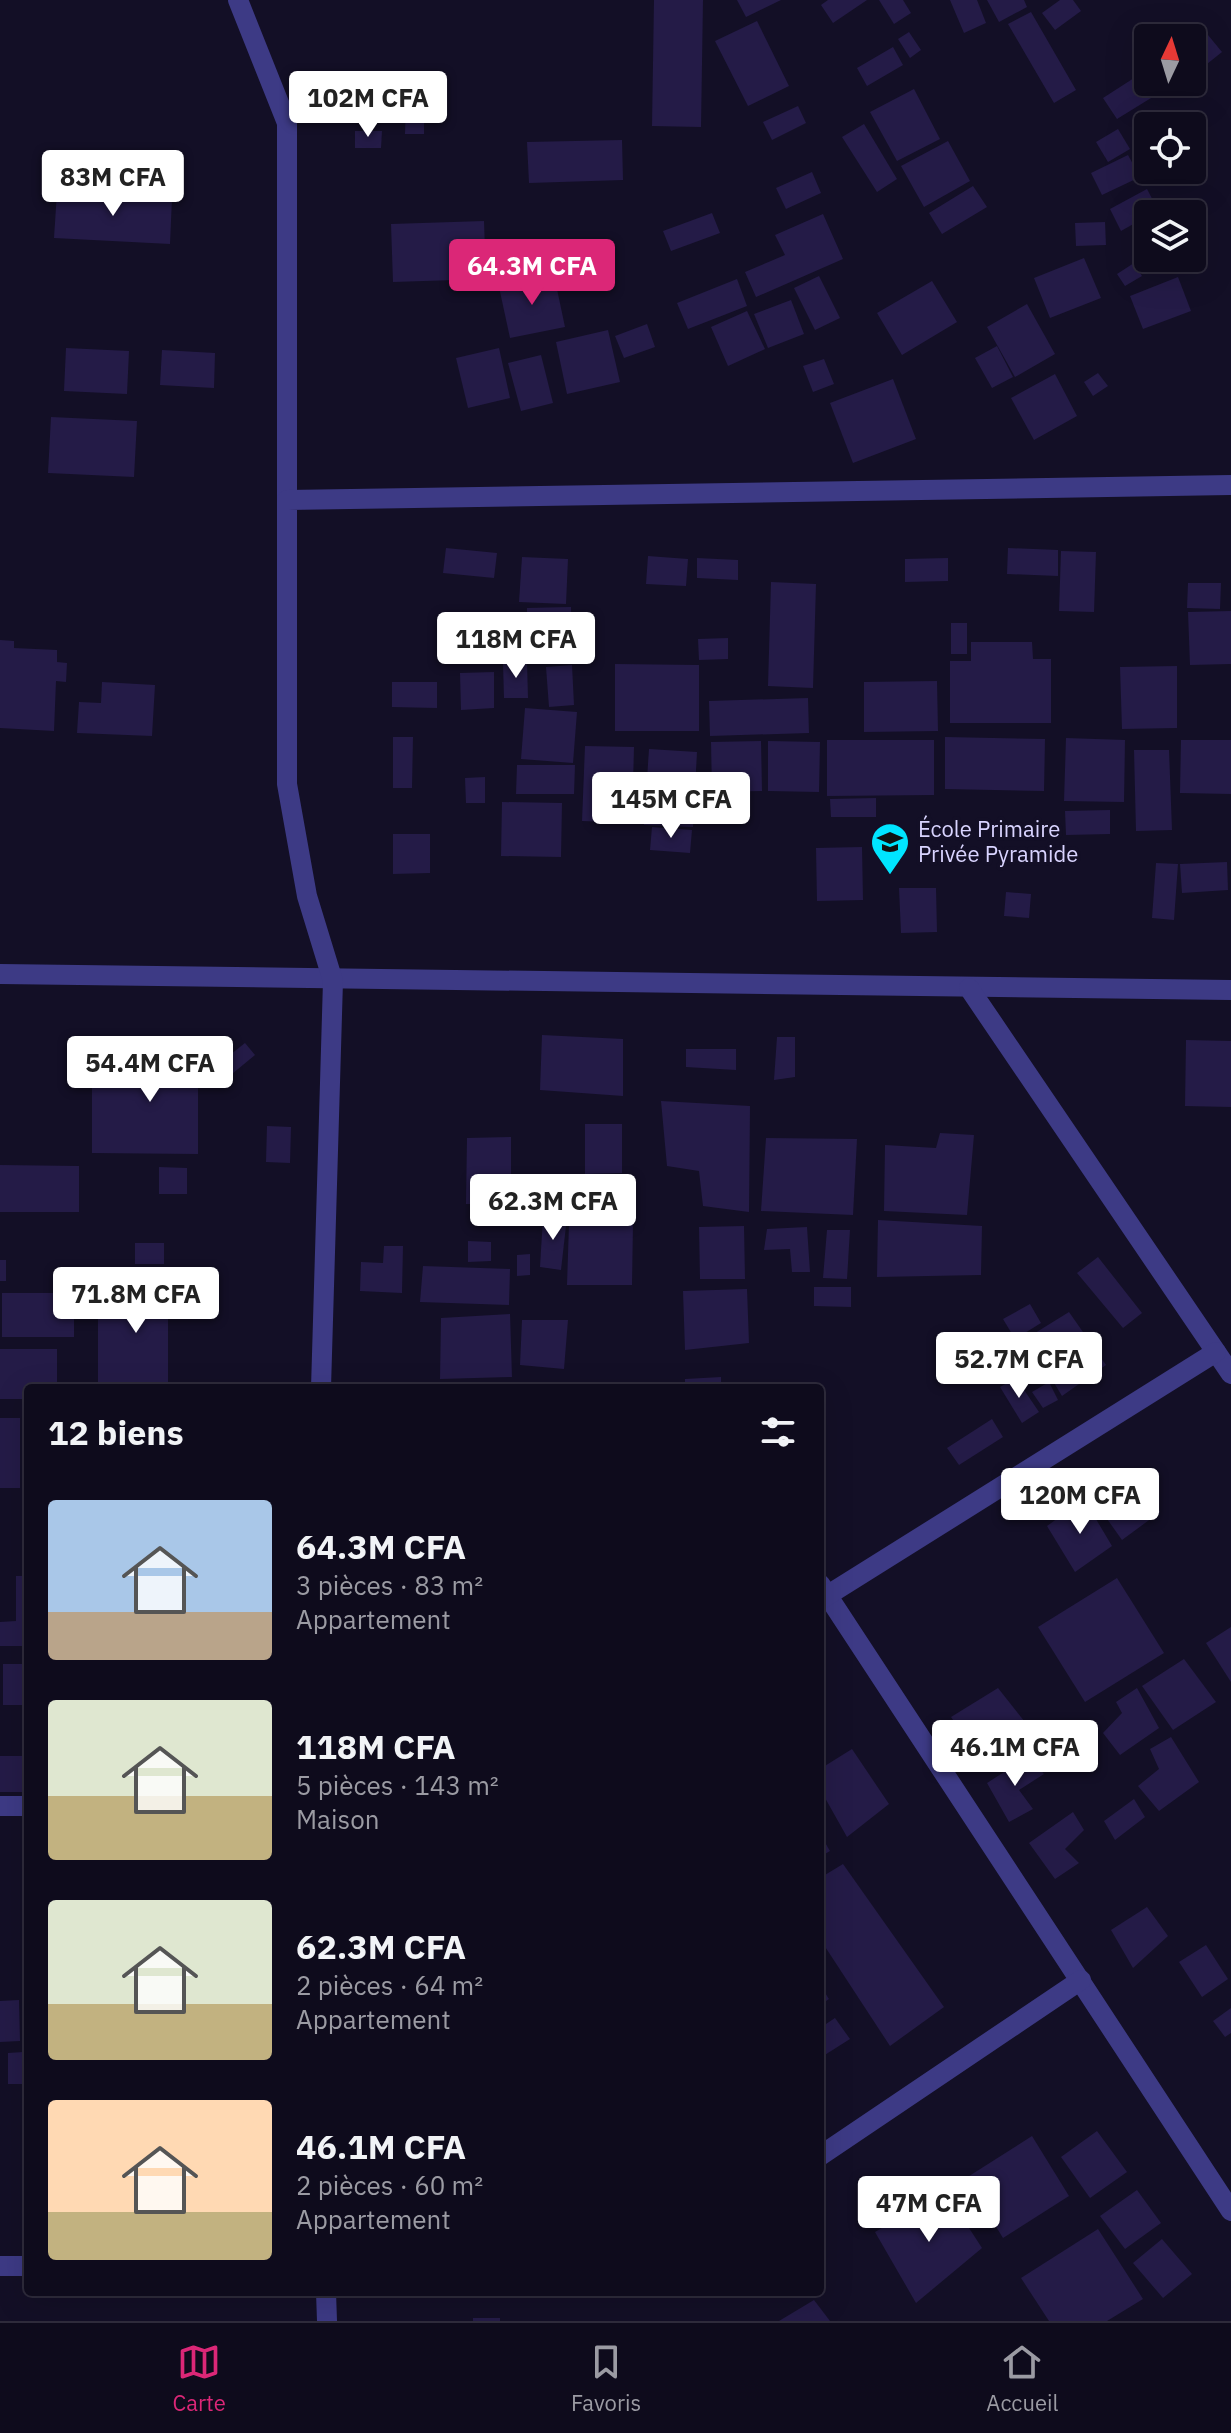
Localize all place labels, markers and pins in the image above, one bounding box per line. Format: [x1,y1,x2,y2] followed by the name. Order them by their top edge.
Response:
[285,71,451,139] pin: 102M CFA
[39,150,187,218] pin: 83M CFA
[440,239,624,307] pin: 64.3M CFA
[433,612,599,680] pin: 118M CFA
[588,772,754,840] pin: 145M CFA
[918,814,1078,868] place label: École Primaire Privée Pyramide
[869,821,911,876] school or university icon: École Primaire Privée Pyramide
[58,1036,242,1104] pin: 54.4M CFA
[461,1174,645,1242] pin: 62.3M CFA
[44,1267,228,1335] pin: 71.8M CFA
[927,1332,1111,1400] pin: 52.7M CFA
[997,1468,1163,1536] pin: 120M CFA
[923,1720,1107,1788] pin: 46.1M CFA
[855,2176,1003,2244] pin: 47M CFA

